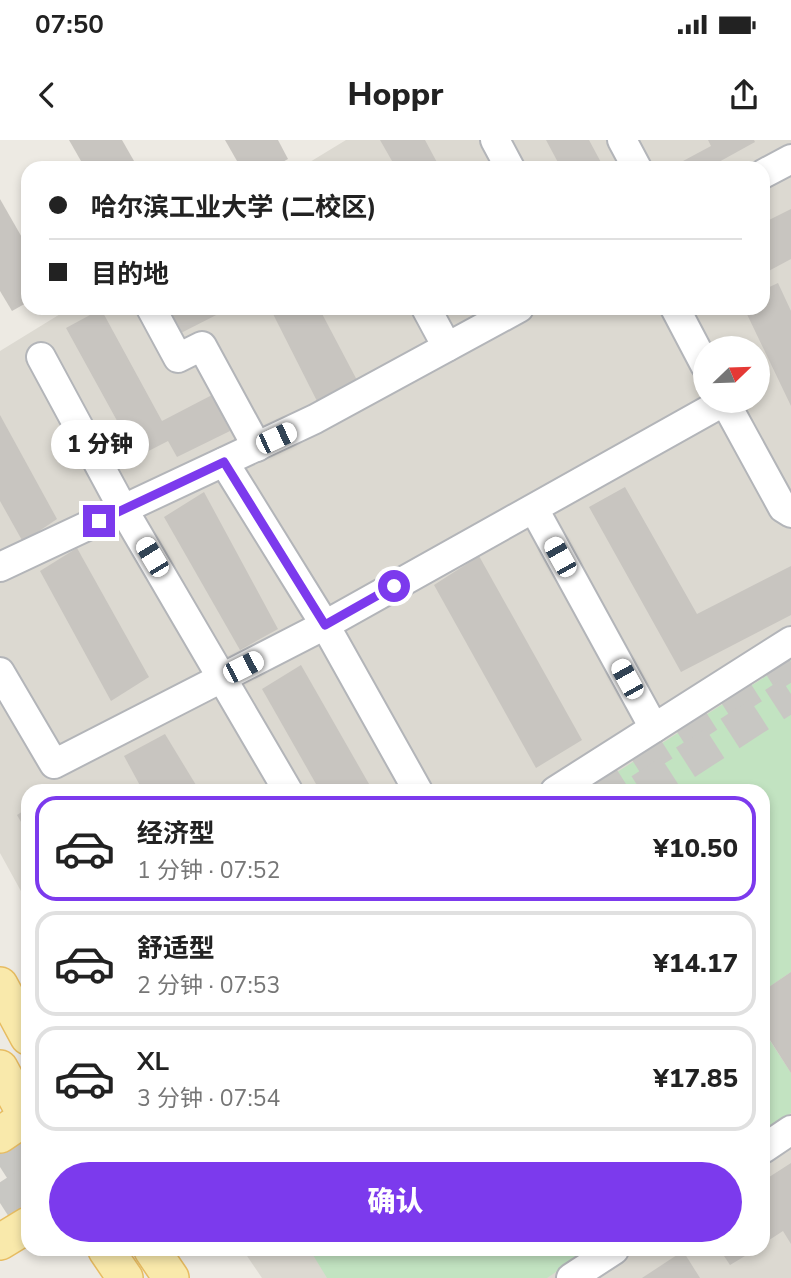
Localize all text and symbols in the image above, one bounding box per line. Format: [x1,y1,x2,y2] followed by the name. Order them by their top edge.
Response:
[35,7,104,42] text: 07:50
[347,73,444,116] text: Hoppr
[28,76,66,114] icon: back
[725,76,763,114] icon: share
[91,190,377,225] text: 哈尔滨工业大学 (二校区)
[91,257,169,292] text: 目的地
[693,336,770,413] north arrow
[693,336,770,413] map controls
[50,420,148,468] callout: 1 分钟
[253,420,300,456] car
[67,429,133,460] text: 1 分钟
[83,505,115,537] route end
[133,534,172,580] car
[541,534,580,580] car
[378,570,410,602] route start
[220,648,267,686] car
[608,656,647,702] car
[137,816,215,851] text: 经济型
[53,817,116,880] icon: car
[653,831,738,866] text: ¥10.50
[137,855,280,886] text: 1 分钟 · 07:52
[137,931,215,966] text: 舒适型
[53,932,116,995] icon: car
[653,946,738,981] text: ¥14.17
[137,970,280,1001] text: 2 分钟 · 07:53
[137,1044,169,1079] text: XL
[53,1047,116,1110] icon: car
[653,1061,738,1096] text: ¥17.85
[137,1083,280,1114] text: 3 分钟 · 07:54
[49,1162,742,1242] button: 确认

